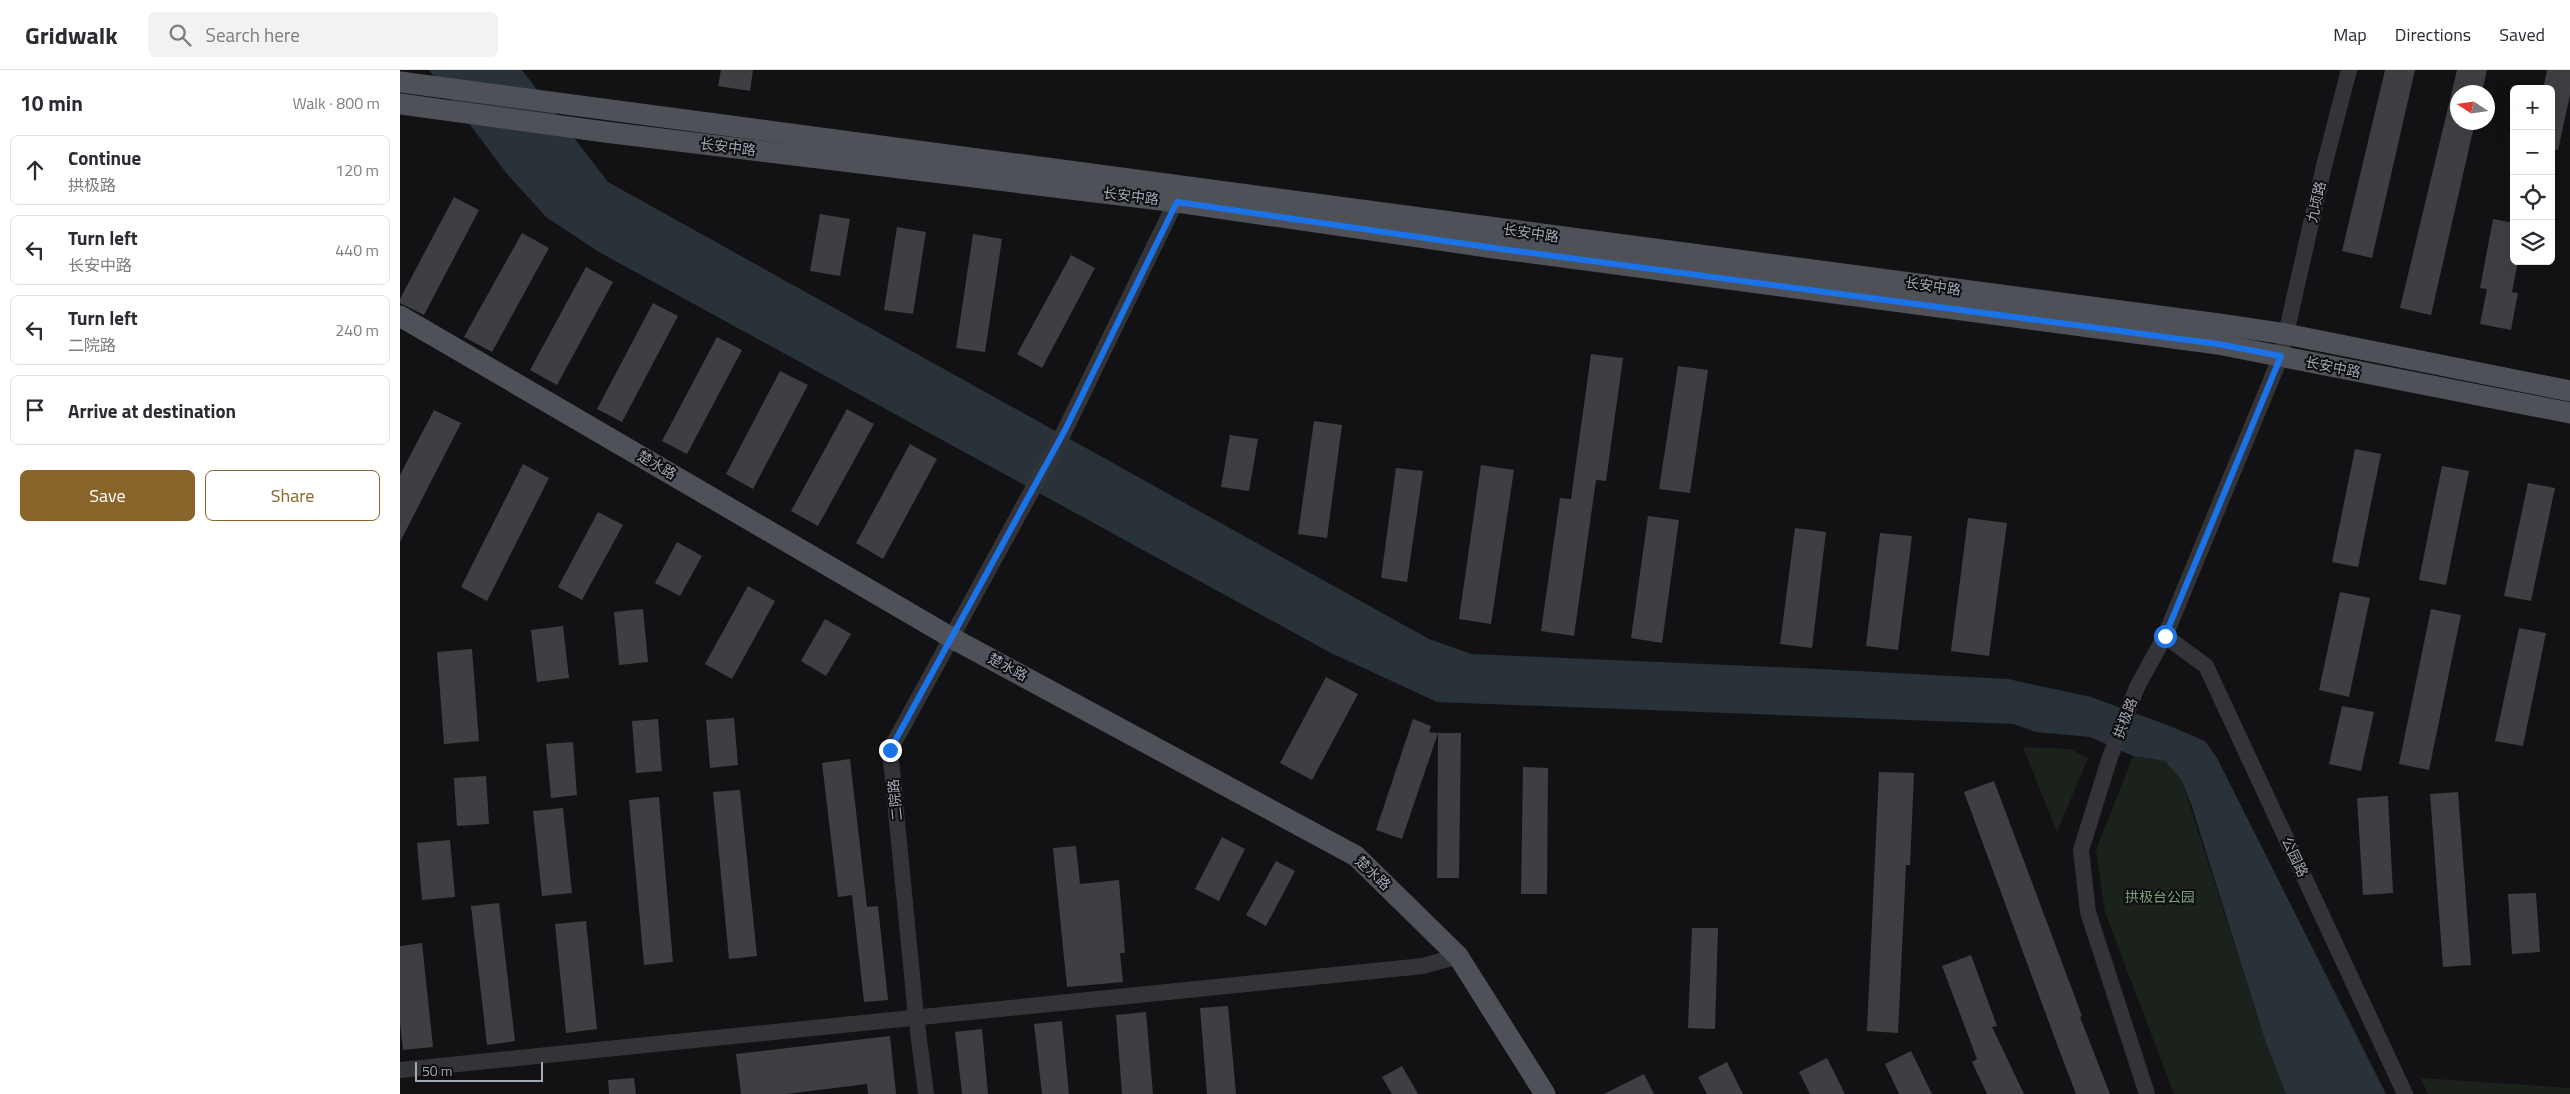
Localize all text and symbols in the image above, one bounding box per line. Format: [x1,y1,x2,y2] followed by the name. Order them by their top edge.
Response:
[148,12,498,57] search box
[25,17,118,53] text: Gridwalk
[206,20,300,49] text: Search here
[166,21,194,49] icon: search
[2333,21,2367,48] text: Map
[2395,21,2471,48] text: Directions
[2499,21,2545,48] text: Saved
[2450,85,2495,130] north arrow
[2510,85,2555,265] map controls
[2510,85,2555,130] button: +
[20,87,83,119] text: 10 min
[292,91,380,115] text: Walk · 800 m
[2510,130,2555,175] button: −
[699,133,757,160] street label: 长安中路
[68,143,141,172] text: Continue
[21,156,49,184] icon: ahead
[335,158,379,182] text: 120 m
[68,173,116,197] text: 拱极路
[2510,175,2555,220] button: locate
[2301,179,2330,225] street label: 九顷路
[1102,182,1160,209] street label: 长安中路
[1502,218,1560,247] street label: 长安中路
[2510,220,2555,265] button: layers
[68,223,138,252] text: Turn left
[21,236,49,264] icon: left
[335,238,379,262] text: 440 m
[68,253,132,277] text: 长安中路
[1904,271,1962,300] street label: 长安中路
[68,303,138,332] text: Turn left
[21,316,49,344] icon: left
[335,318,379,342] text: 240 m
[68,333,116,357] text: 二院路
[2304,351,2363,382] street label: 长安中路
[21,396,49,424] icon: arrive
[68,396,236,425] text: Arrive at destination
[634,445,681,484] street label: 楚水路
[20,470,195,521] button: Save
[205,470,380,521] button: Share
[2154,625,2177,648] route start
[985,647,1032,686] street label: 楚水路
[2107,694,2142,741] street label: 拱极路
[879,739,902,762] route end
[882,778,907,822] street label: 二院路
[2277,833,2314,880] street label: 公园路
[1351,851,1396,895] street label: 楚水路
[2125,886,2195,907] park label: 拱极台公园
[415,1059,542,1082] scale bar
[422,1060,452,1081] text: 50 m

